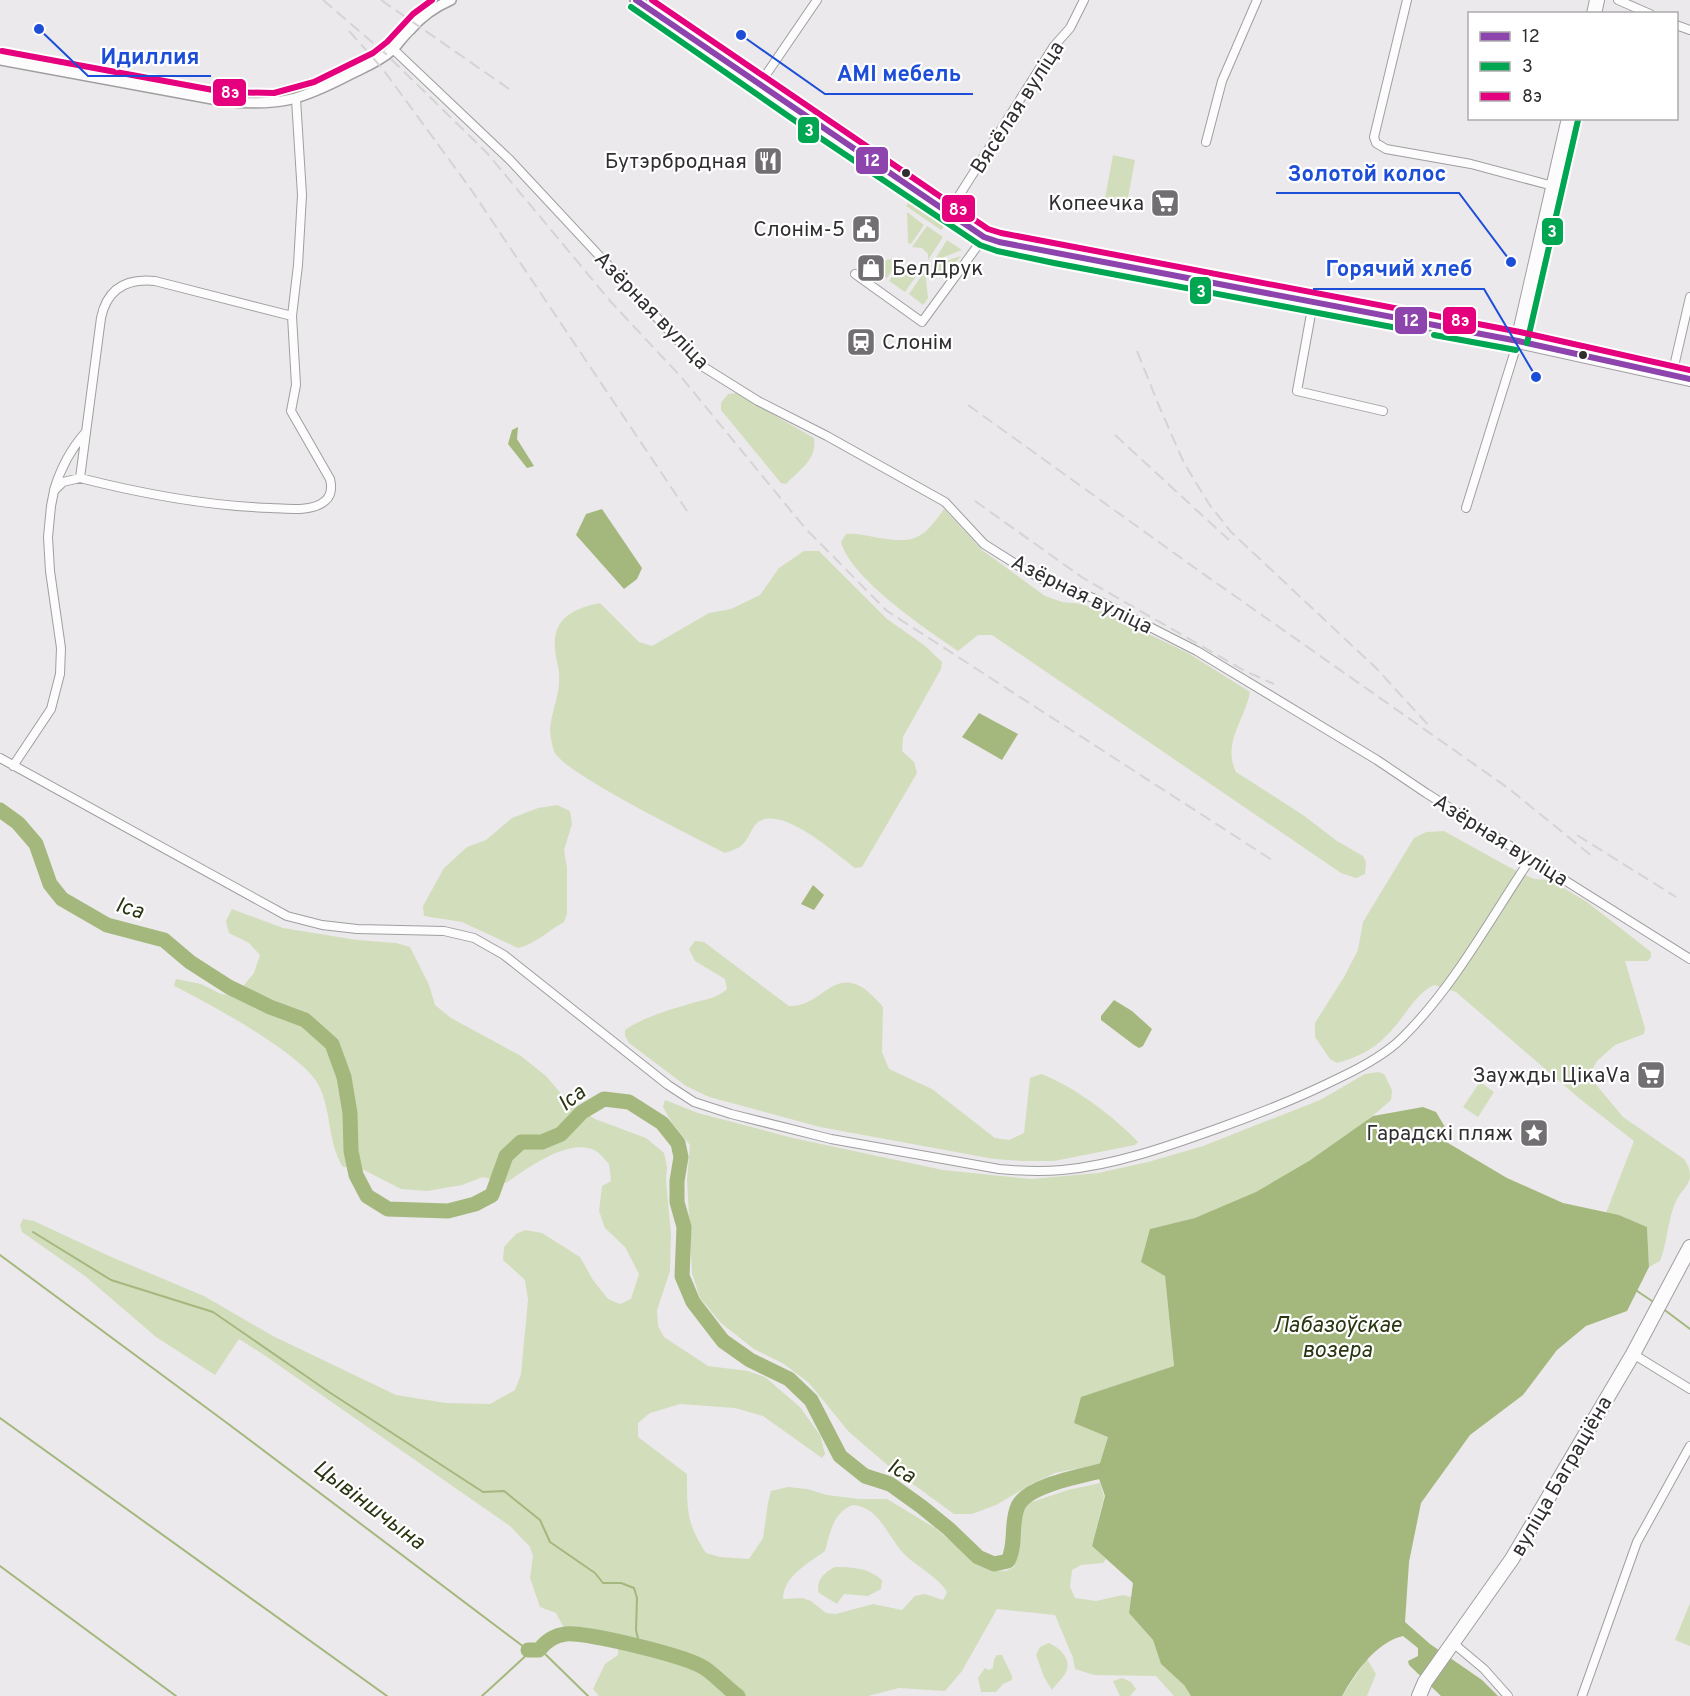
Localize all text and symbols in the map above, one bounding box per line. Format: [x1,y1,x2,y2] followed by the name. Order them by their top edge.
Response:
[1468,12,1678,120] legend
[1522,26,1540,49] text: 12
[88,36,211,76] callout: Идиллия
[965,36,1071,179] street label: Вясёлая вуліца
[101,45,199,72] text: Идиллия
[825,54,973,94] callout: AMI мебель
[1522,56,1533,79] text: 3
[837,62,961,89] text: AMI мебель
[212,78,247,107] line badge: 8э
[221,84,239,104] text: 8э
[1522,86,1542,109] text: 8э
[797,116,820,144] line badge: 3
[804,122,814,142] text: 3
[752,145,784,177] restaurant icon: Бутэрбродная
[855,146,889,175] line badge: 12
[605,149,747,176] place label: Бутэрбродная
[864,152,880,172] text: 12
[1276,153,1459,193] callout: Золотой колос
[1288,162,1446,189] text: Золотой колос
[900,167,912,179] unlabelled marker
[1149,187,1181,219] supermarket icon: Копеечка
[1048,191,1144,218] place label: Копеечка
[941,194,976,223] line badge: 8э
[949,201,967,221] text: 8э
[850,213,882,245] public building icon: Слонім-5
[753,217,845,244] place label: Слонім-5
[1541,217,1564,246] line badge: 3
[1547,223,1557,243] text: 3
[588,246,714,376] street label: Азёрная вуліца
[1313,249,1484,289] callout: Горячий хлеб
[855,252,887,284] shop icon: БелДрук
[892,256,983,283] place label: БелДрук
[1326,257,1472,284] text: Горячий хлеб
[1189,276,1212,305] line badge: 3
[1196,283,1206,303] text: 3
[1394,306,1428,335] line badge: 12
[1442,306,1477,335] line badge: 8э
[1403,312,1419,332] text: 12
[1451,312,1469,332] text: 8э
[845,326,877,358] station icon: Слонім
[882,330,952,357] place label: Слонім
[1577,349,1589,361] unlabelled marker
[1006,549,1157,641] street label: Азёрная вуліца
[1428,789,1573,894] street label: Азёрная вуліца
[112,892,147,927] water label: Іса
[1635,1059,1667,1091] supermarket icon: Заужды ЦікаVа
[1473,1063,1630,1090] place label: Заужды ЦікаVа
[553,1079,592,1118] water label: Іса
[1518,1117,1550,1149] place icon: Гарадскі пляж
[1366,1121,1513,1148] place label: Гарадскі пляж
[1273,1313,1402,1365] water label: Лабазоўскае возера
[1505,1392,1619,1562] street label: вуліца Баграціёна
[882,1454,920,1491] water label: Іса
[307,1455,430,1557] water label: Цывіншчына

